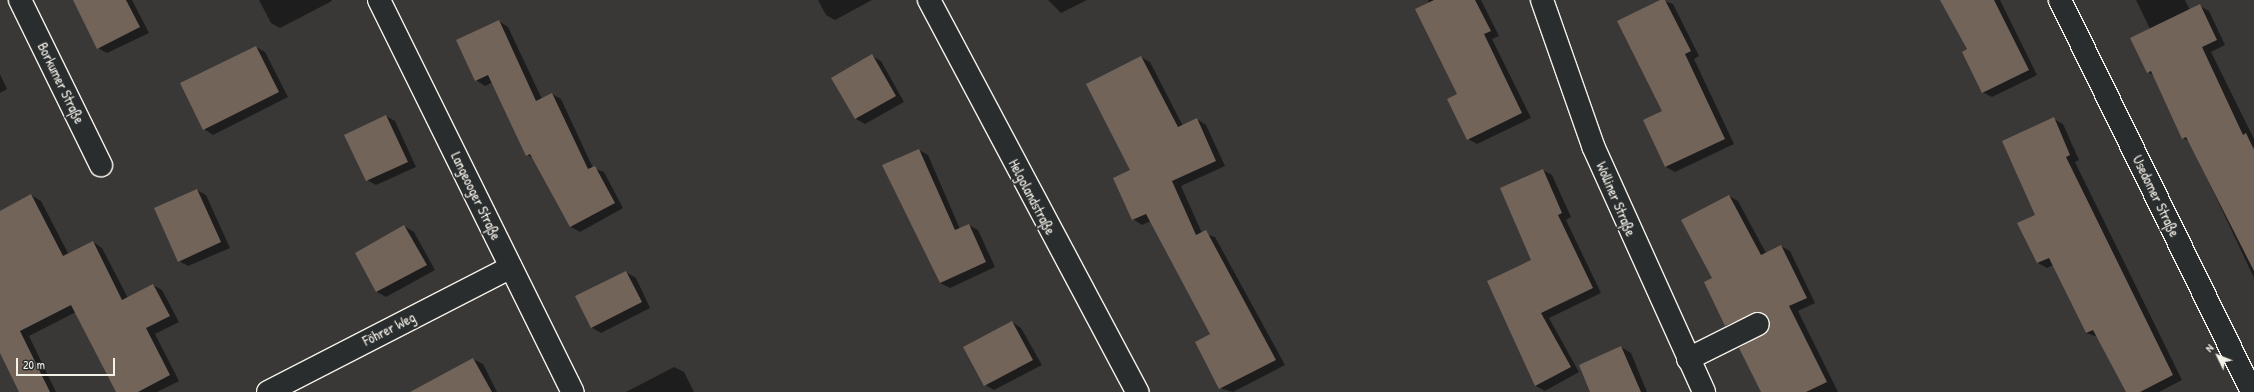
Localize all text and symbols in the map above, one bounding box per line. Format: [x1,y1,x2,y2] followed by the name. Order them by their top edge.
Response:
[34,40,88,126] street label: Borkumer Straße
[447,149,505,243] street label: Langeooger Straße
[2129,153,2183,239] street label: Usedomer Straße
[1005,157,1059,237] street label: Helgolandstraße
[1593,159,1639,239] street label: Wolliner Straße
[360,309,418,349] street label: Föhrer Weg
[2198,336,2238,376] north arrow
[2202,341,2216,355] text: N
[18,350,117,376] scale bar
[23,356,45,373] text: 20 m

